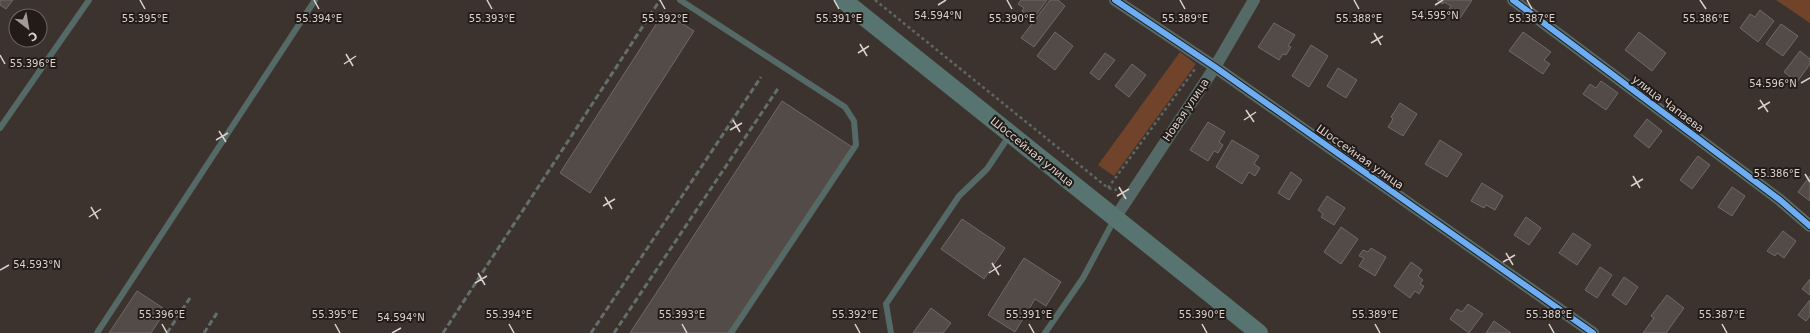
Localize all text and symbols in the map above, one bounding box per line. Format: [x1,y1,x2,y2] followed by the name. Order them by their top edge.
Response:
[8,8,48,48] north arrow
[914,10,962,21] text: 54.594°N
[1411,10,1459,21] text: 54.595°N
[122,13,168,24] text: 55.395°E
[296,13,342,24] text: 55.394°E
[469,13,515,24] text: 55.393°E
[642,13,688,24] text: 55.392°E
[816,13,862,24] text: 55.391°E
[989,13,1035,24] text: 55.390°E
[1162,13,1208,24] text: 55.389°E
[1336,13,1382,24] text: 55.388°E
[1509,13,1555,24] text: 55.387°E
[1683,13,1729,24] text: 55.386°E
[26,28,40,44] text: С
[10,58,56,69] text: 55.396°E
[1629,73,1707,135] street label: улица Чапаева
[1160,76,1212,144] street label: Новая улица
[1749,78,1797,89] text: 54.596°N
[988,114,1076,190] street label: Шоссейная улица
[1314,122,1406,192] street label: Шоссейная улица
[1754,168,1800,179] text: 55.386°E
[13,259,61,270] text: 54.593°N
[139,309,185,320] text: 55.396°E
[312,309,358,320] text: 55.395°E
[486,309,532,320] text: 55.394°E
[659,309,705,320] text: 55.393°E
[832,309,878,320] text: 55.392°E
[1006,309,1052,320] text: 55.391°E
[1179,309,1225,320] text: 55.390°E
[1352,309,1398,320] text: 55.389°E
[1526,309,1572,320] text: 55.388°E
[1699,309,1745,320] text: 55.387°E
[377,312,425,323] text: 54.594°N

